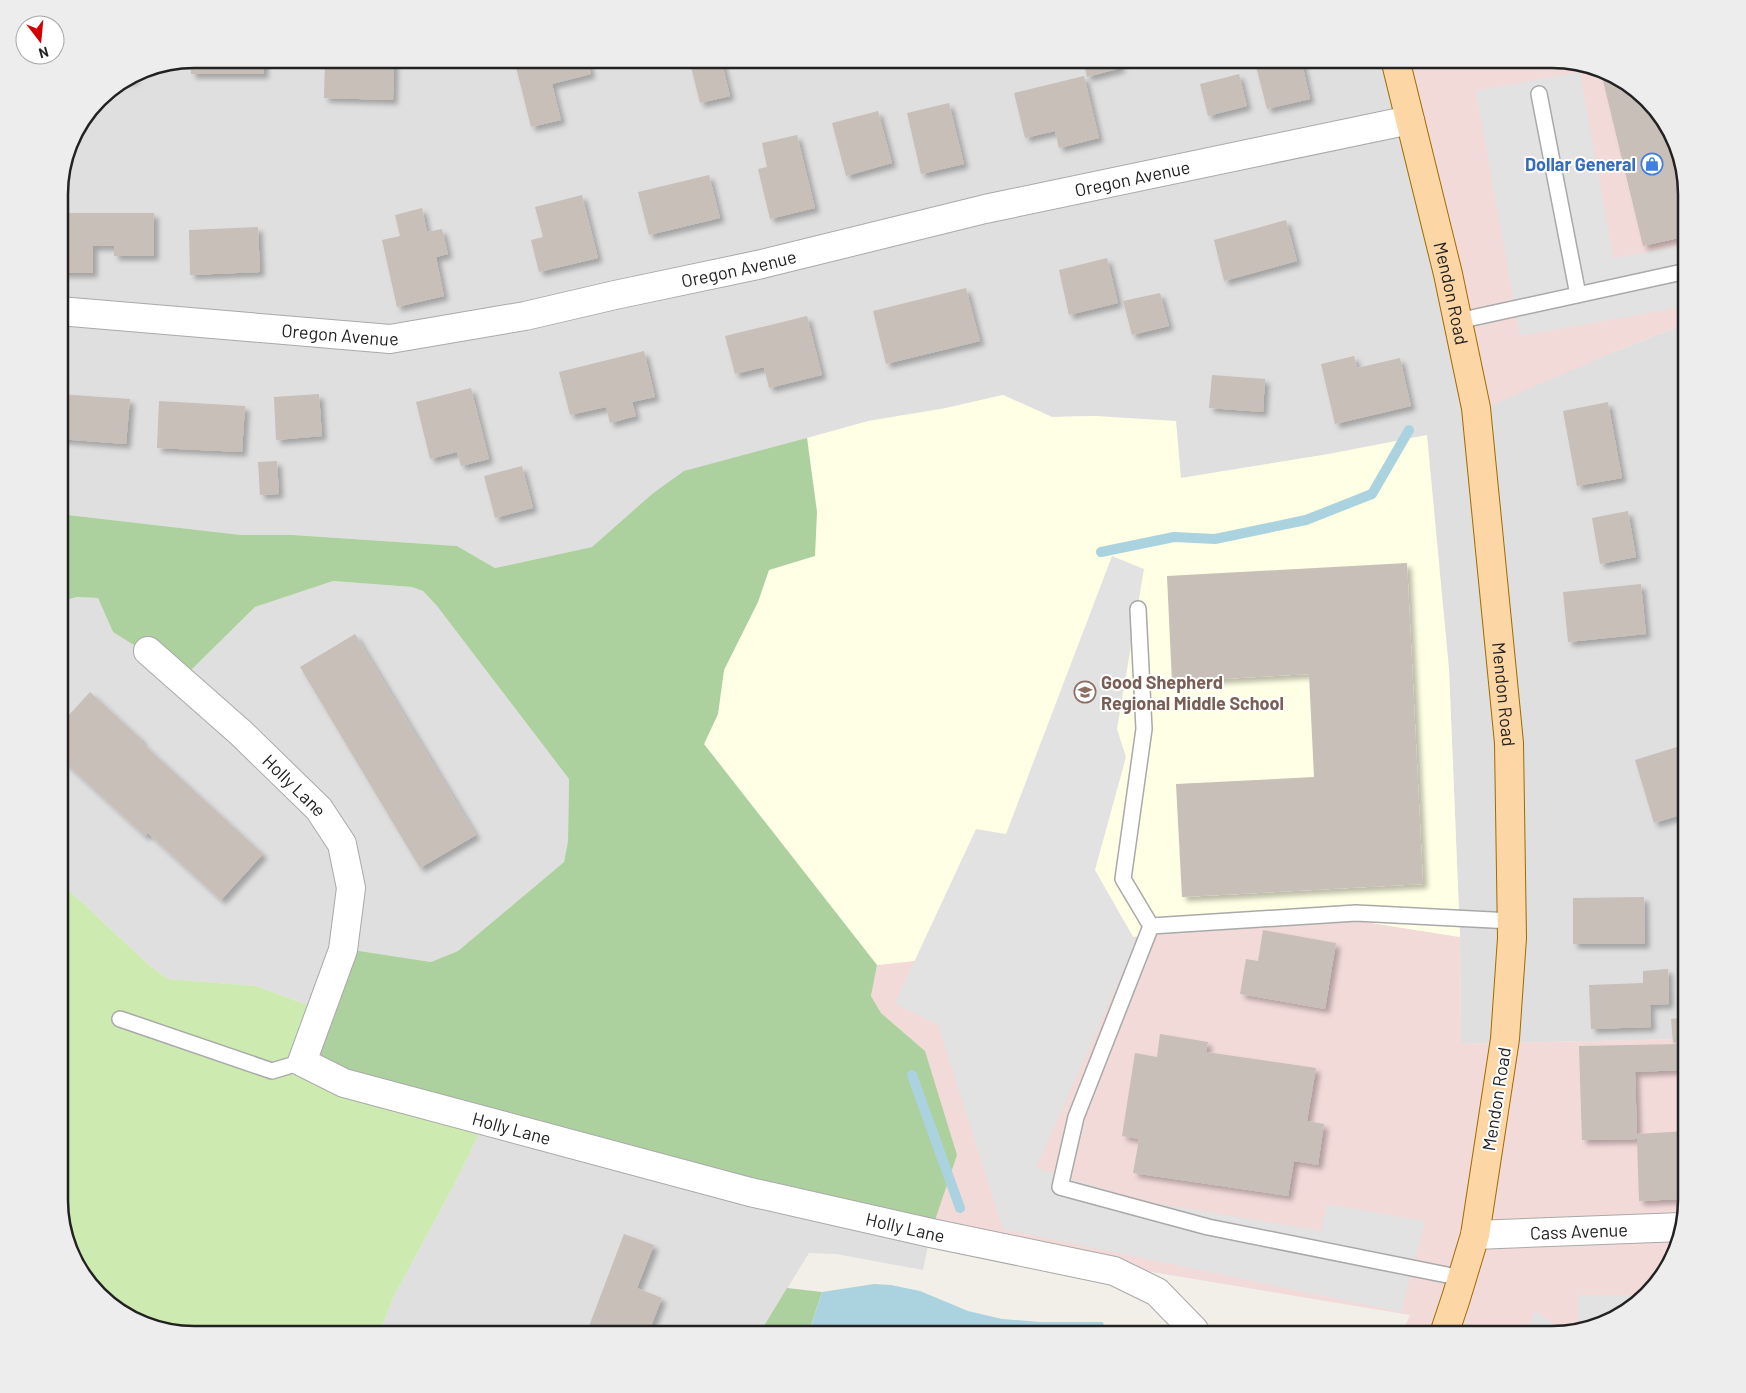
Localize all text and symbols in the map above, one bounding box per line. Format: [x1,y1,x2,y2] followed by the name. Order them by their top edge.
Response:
[15,15,65,65] north arrow
[37,44,51,62] text: N
[1640,152,1664,176] shop icon: Dollar General
[1525,153,1636,175] place label: Dollar General
[1073,155,1192,201] street label: Oregon Avenue
[1429,239,1473,347] street label: Mendon Road
[679,245,798,292] street label: Oregon Avenue
[281,319,400,350] street label: Oregon Avenue
[1488,641,1520,748] street label: Mendon Road
[1101,671,1284,714] place label: Good Shepherd Regional Middle School
[1073,680,1097,704] school or university icon: Good Shepherd Regional Middle School
[258,749,332,820] street label: Holly Lane
[1477,1046,1515,1152] street label: Mendon Road
[470,1107,553,1149] street label: Holly Lane
[864,1208,947,1247] street label: Holly Lane
[1530,1218,1628,1244] street label: Cass Avenue

